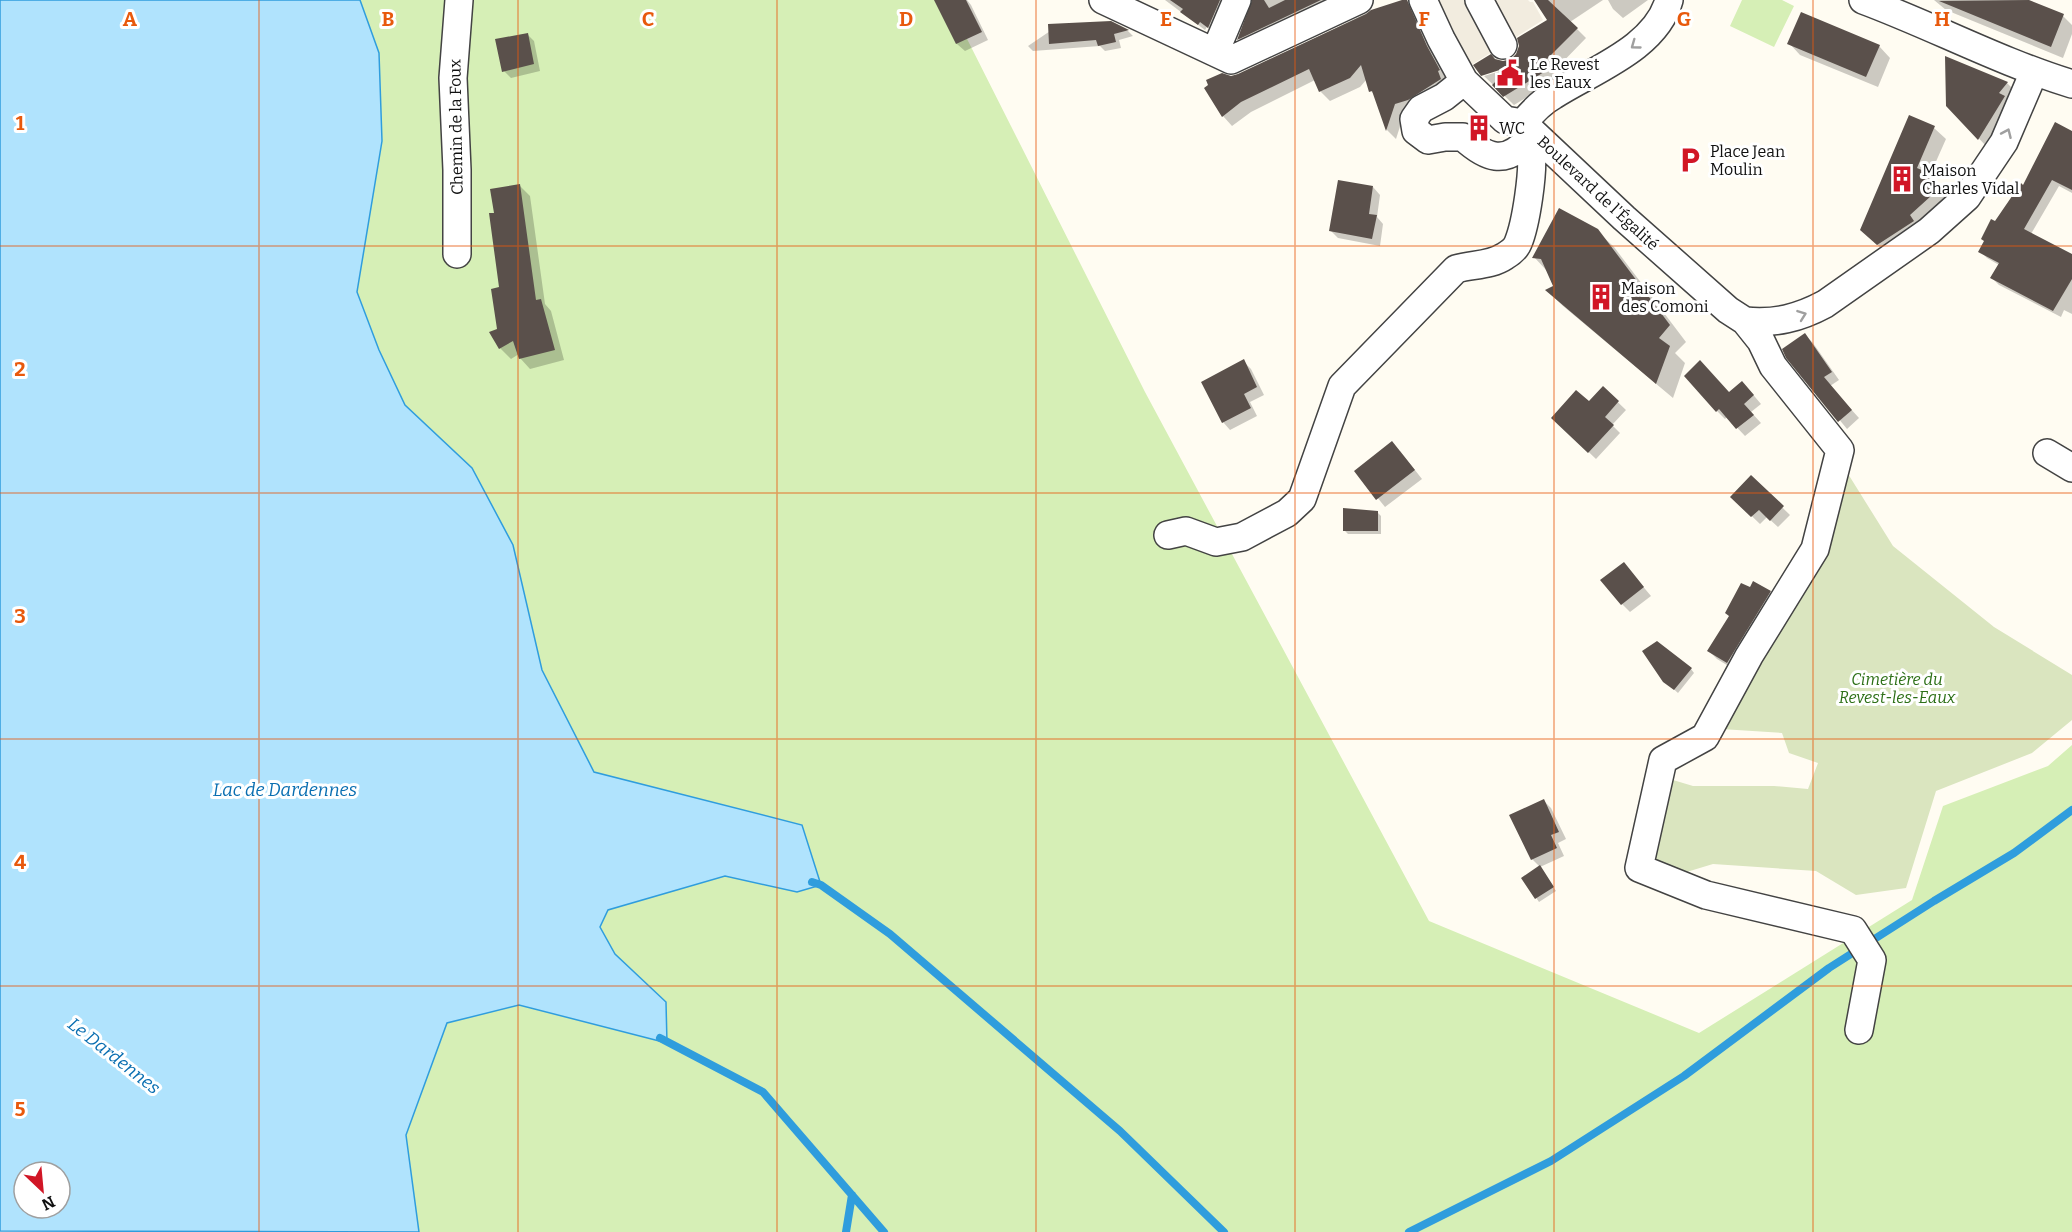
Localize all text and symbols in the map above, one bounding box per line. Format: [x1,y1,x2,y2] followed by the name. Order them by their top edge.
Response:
[123,7,138,31] text: A
[382,7,395,31] text: B
[642,7,654,31] text: C
[899,7,913,31] text: D
[1160,7,1172,31] text: E
[1418,7,1430,31] text: F
[1677,7,1691,31] text: G
[1934,7,1950,31] text: H
[1631,38,1642,49] one-way arrow
[1530,55,1600,92] place label: Le Revest les Eaux
[1495,58,1525,88] public building icon: Le Revest les Eaux
[445,59,467,195] street label: Chemin de la Foux
[16,111,25,135] text: 1
[1464,113,1494,143] building icon: WC
[1499,119,1525,138] place label: WC
[2000,128,2012,139] one-way arrow
[1533,131,1663,254] street label: Boulevard de l'Égalité
[1710,142,1785,179] place label: Place Jean Moulin
[1675,145,1705,175] parking icon: Place Jean Moulin
[1922,161,2020,198] place label: Maison Charles Vidal
[1887,164,1917,194] building icon: Maison Charles Vidal
[1621,279,1709,316] place label: Maison des Comoni
[1586,282,1616,312] building icon: Maison des Comoni
[1796,309,1807,322] one-way arrow
[14,357,26,381] text: 2
[14,604,26,628] text: 3
[1839,670,1956,707] park label: Cimetière du Revest-les-Eaux
[213,779,358,801] water label: Lac de Dardennes
[14,850,26,874] text: 4
[63,1013,165,1099] water label: Le Dardennes
[15,1097,26,1121] text: 5
[12,1160,72,1220] north arrow
[39,1192,58,1214] text: N

